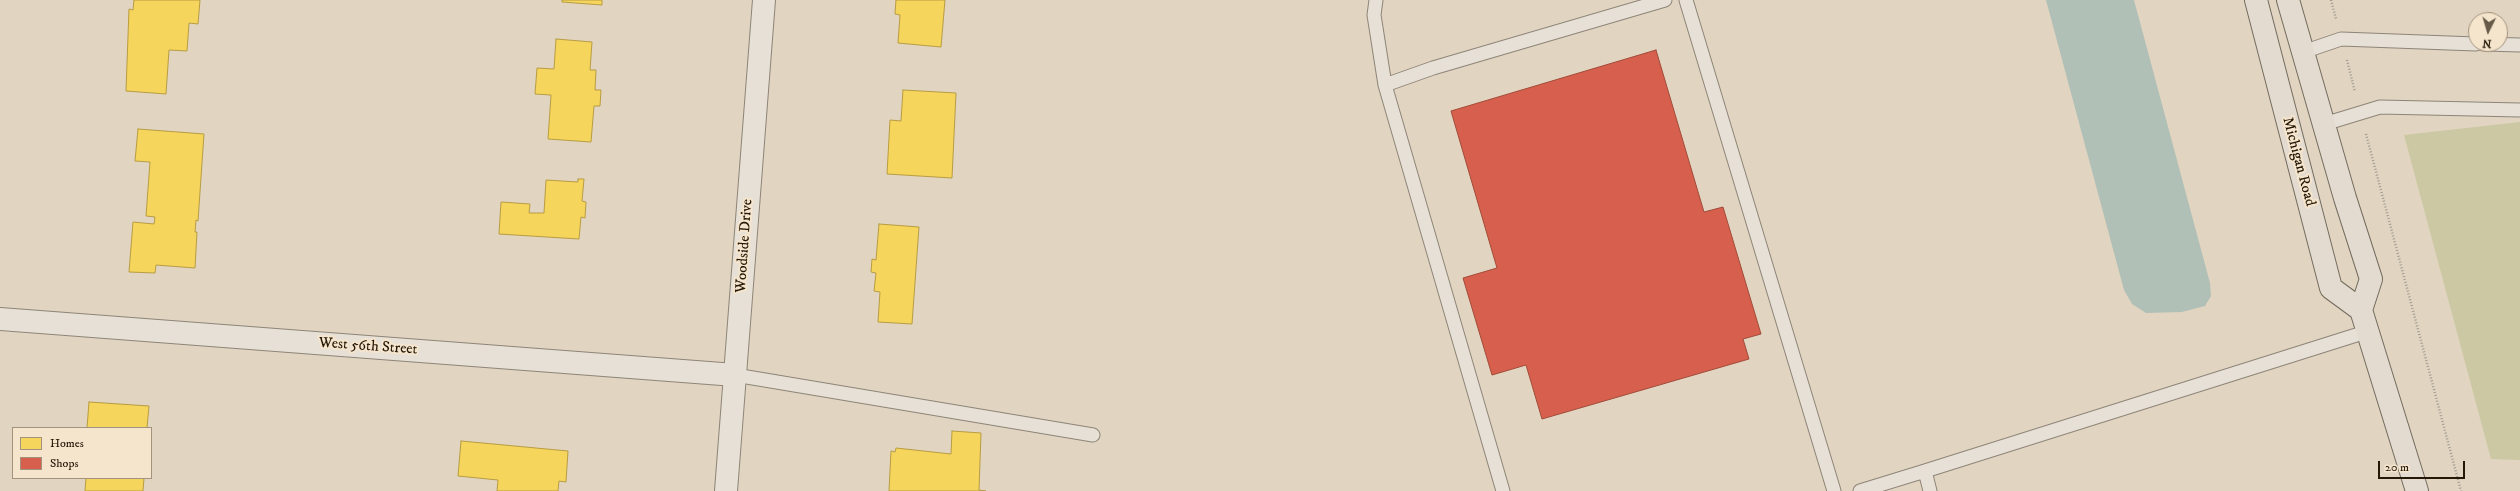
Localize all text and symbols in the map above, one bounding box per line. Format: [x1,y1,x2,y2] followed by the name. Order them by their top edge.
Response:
[2468,12,2508,52] north arrow
[2482,36,2492,50] text: N
[2277,115,2319,209] street label: Michigan Road
[733,198,757,294] street label: Woodside Drive
[318,335,418,359] street label: West 56th Street
[12,427,152,479] legend
[50,436,84,451] text: Homes
[2380,453,2467,479] scale bar
[50,456,78,471] text: Shops
[2385,460,2409,475] text: 20 m

